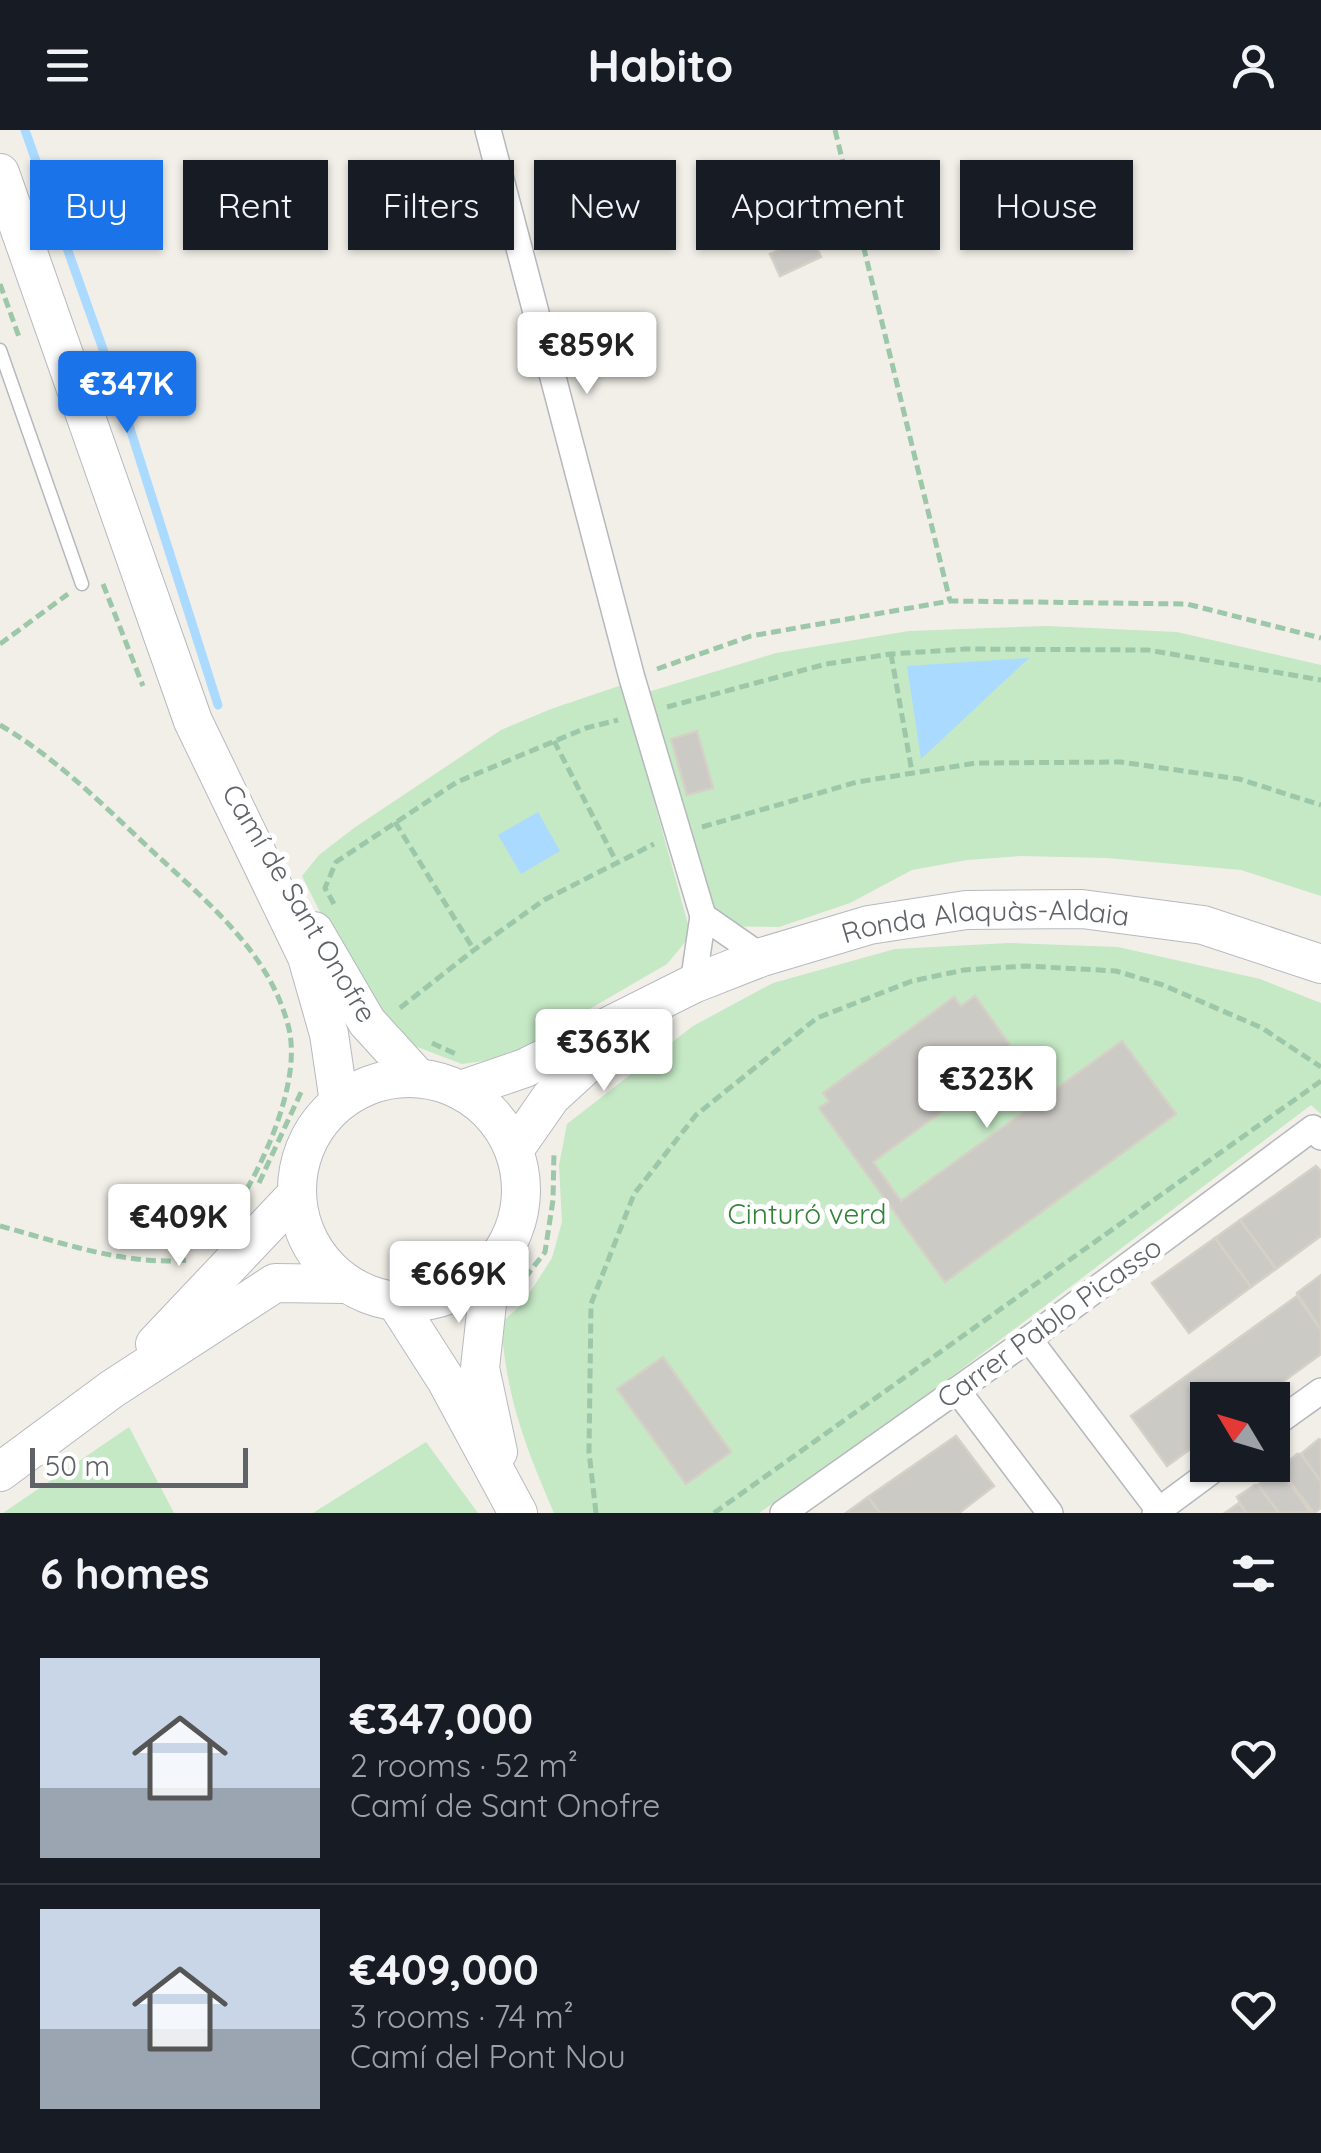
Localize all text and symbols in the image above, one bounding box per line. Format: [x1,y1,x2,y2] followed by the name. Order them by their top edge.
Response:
[588,37,733,93] text: Habito
[40,38,95,93] icon: menu
[1226,38,1281,93] icon: person
[30,160,163,250] chip: Buy
[183,160,328,250] chip: Rent
[348,160,514,250] chip: Filters
[534,160,676,250] chip: New
[696,160,940,250] chip: Apartment
[960,160,1133,250] chip: House
[517,312,657,397] pin: €859K
[539,324,635,364] text: €859K
[57,351,197,436] pin: €347K
[80,363,174,403] text: €347K
[215,778,385,1028] street label: Camí de Sant Onofre
[837,891,1131,950] street label: Ronda Alaquàs-Aldaia
[534,1009,674,1094] pin: €363K
[557,1021,651,1061] text: €363K
[917,1046,1057,1131] pin: €323K
[940,1058,1034,1098] text: €323K
[109,1184,249,1269] pin: €409K
[130,1196,228,1236] text: €409K
[728,1196,886,1231] park label: Cinturó verd
[930,1229,1168,1415] street label: Carrer Pablo Picasso
[389,1241,529,1326] pin: €669K
[412,1253,506,1293] text: €669K
[1190,1382,1290,1482] north arrow
[1190,1382,1290,1482] map controls
[30,1443,248,1488] scale bar
[45,1448,110,1483] text: 50 m
[1226,1546,1281,1601] icon: filters
[40,1547,210,1600] text: 6 homes
[350,1692,533,1745] text: €347,000
[120,1698,240,1818] icon: home
[1226,1731,1281,1786] icon: heart
[350,1745,578,1785] text: 2 rooms · 52 m²
[350,1785,660,1825] text: Camí de Sant Onofre
[350,1943,539,1996] text: €409,000
[120,1949,240,2069] icon: home
[1226,1982,1281,2037] icon: heart
[350,1996,574,2036] text: 3 rooms · 74 m²
[350,2036,626,2076] text: Camí del Pont Nou

